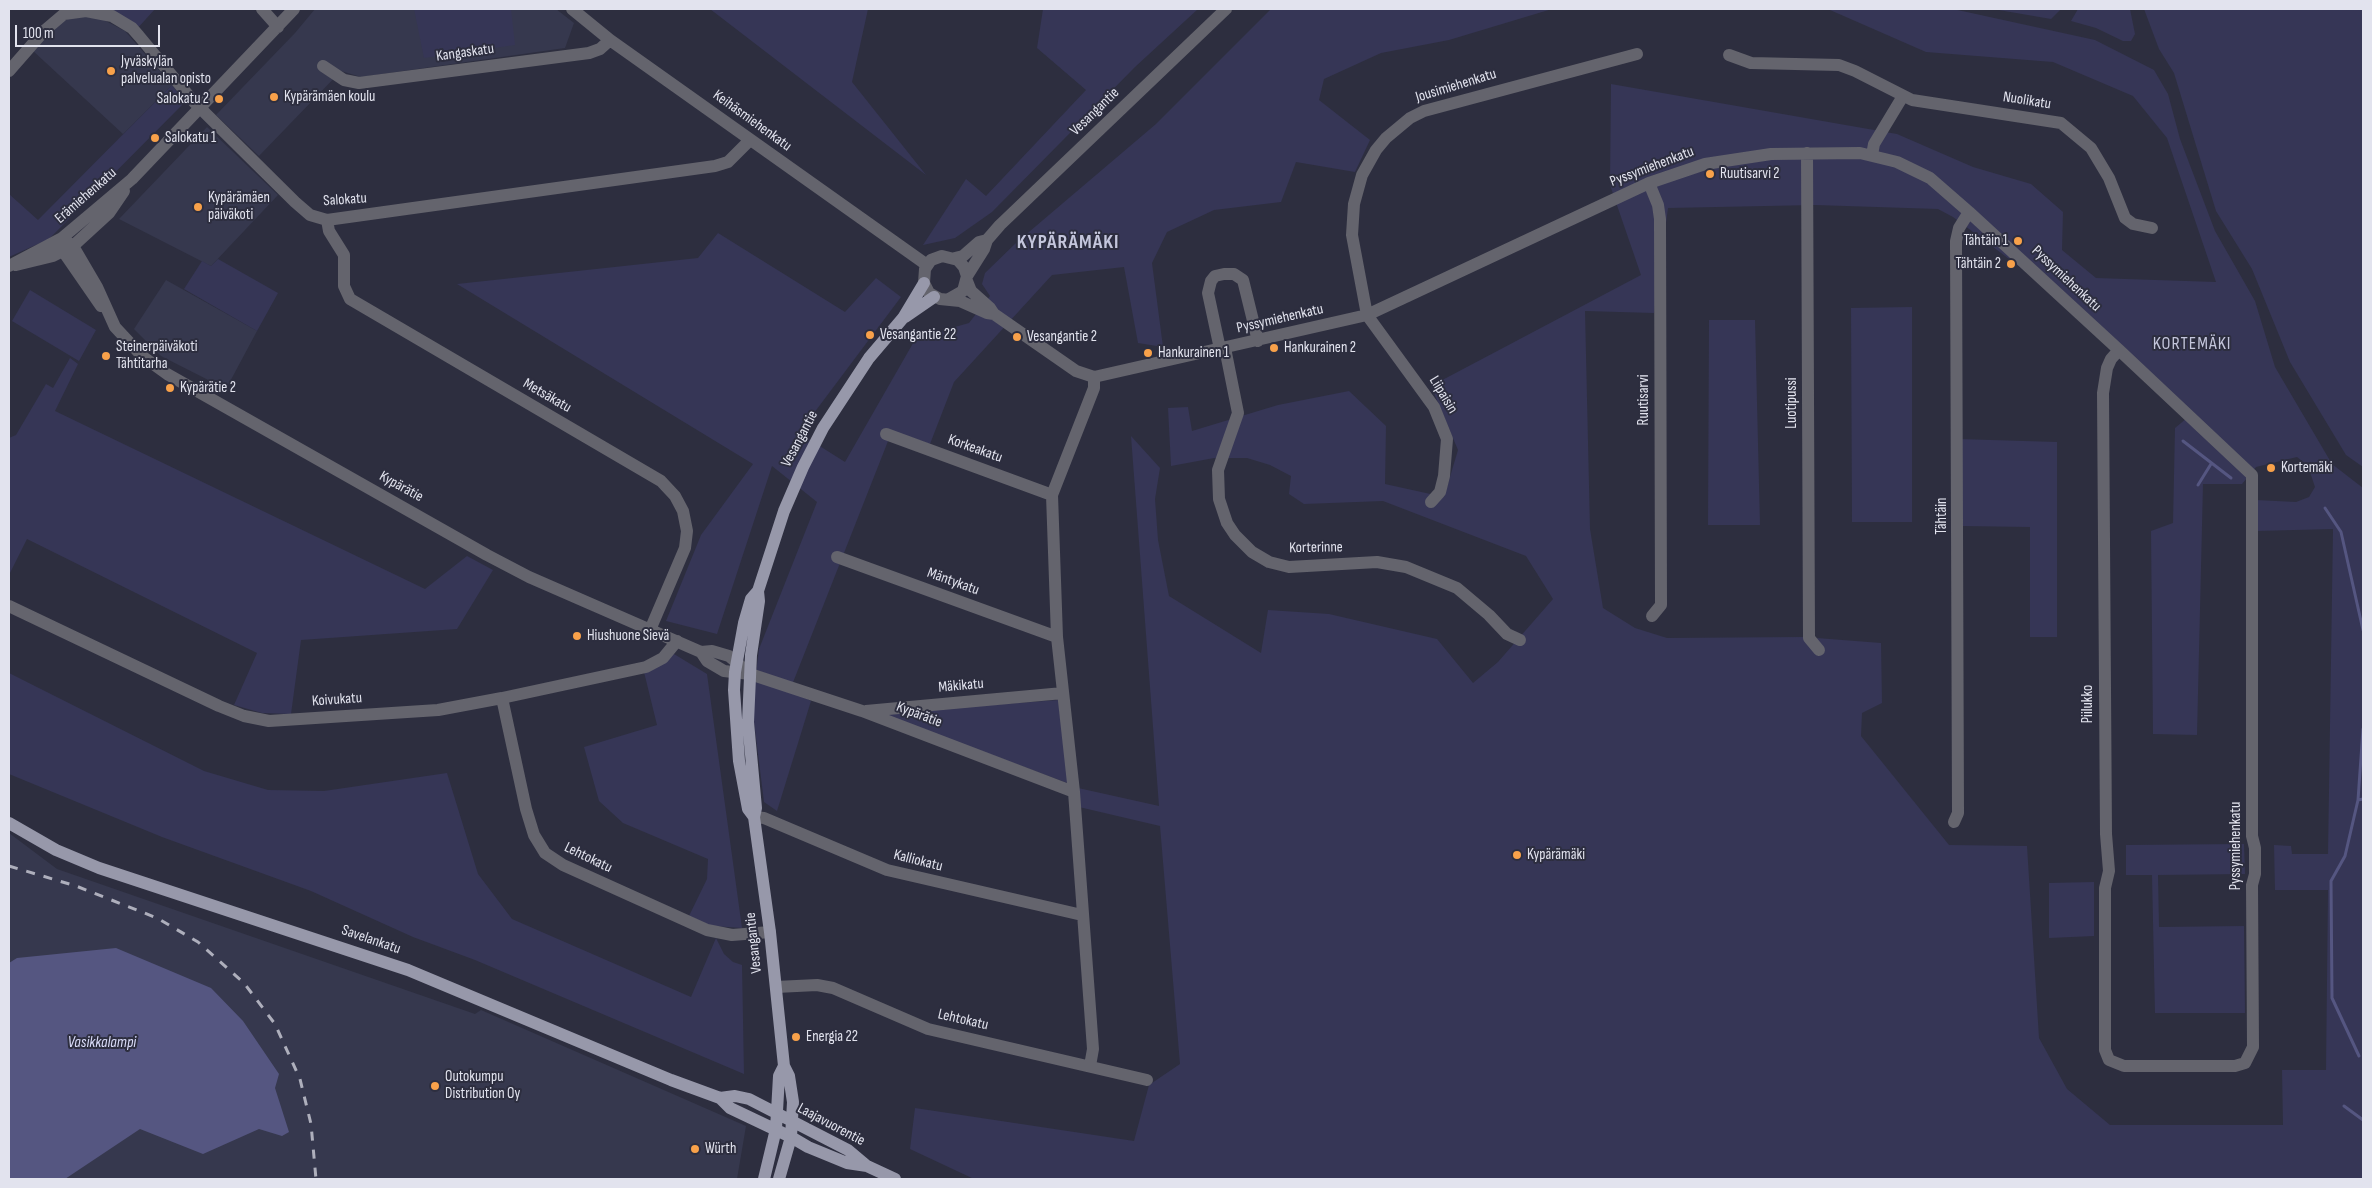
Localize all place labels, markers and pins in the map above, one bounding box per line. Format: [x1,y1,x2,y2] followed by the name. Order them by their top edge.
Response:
[121,53,211,88] place label: Jyväskylän palvelualan opisto
[105,65,117,77] marker: Jyväskylän palvelualan opisto
[284,88,375,106] place label: Kypärämäen koulu
[157,90,209,108] place label: Salokatu 2
[268,91,280,103] marker: Kypärämäen koulu
[213,93,225,105] marker: Salokatu 2
[165,129,216,147] place label: Salokatu 1
[149,132,161,144] marker: Salokatu 1
[1720,165,1780,183] place label: Ruutisarvi 2
[1704,168,1716,180] marker: Ruutisarvi 2
[208,189,270,224] place label: Kypärämäen päiväkoti
[192,201,204,213] marker: Kypärämäen päiväkoti
[1963,232,2008,250] place label: Tähtäin 1
[2012,235,2024,247] marker: Tähtäin 1
[1956,255,2001,273] place label: Tähtäin 2
[2005,258,2017,270] marker: Tähtäin 2
[880,326,956,344] place label: Vesangantie 22
[1027,328,1097,346] place label: Vesangantie 2
[864,329,876,341] marker: Vesangantie 22
[1011,331,1023,343] marker: Vesangantie 2
[116,338,198,373] place label: Steinerpäiväkoti Tähtitarha
[1284,339,1356,357] place label: Hankurainen 2
[1268,342,1280,354] marker: Hankurainen 2
[1158,344,1229,362] place label: Hankurainen 1
[1142,347,1154,359] marker: Hankurainen 1
[100,350,112,362] marker: Steinerpäiväkoti Tähtitarha
[180,379,236,397] place label: Kypärätie 2
[164,382,176,394] marker: Kypärätie 2
[2281,459,2333,477] place label: Kortemäki
[2265,462,2277,474] marker: Kortemäki
[587,627,669,645] place label: Hiushuone Sievä
[571,630,583,642] marker: Hiushuone Sievä
[1527,846,1585,864] place label: Kypärämäki
[1511,849,1523,861] marker: Kypärämäki
[806,1028,858,1046] place label: Energia 22
[790,1031,802,1043] marker: Energia 22
[445,1068,520,1103] place label: Outokumpu Distribution Oy
[429,1080,441,1092] marker: Outokumpu Distribution Oy
[705,1140,736,1158] place label: Würth
[689,1143,701,1155] marker: Würth

